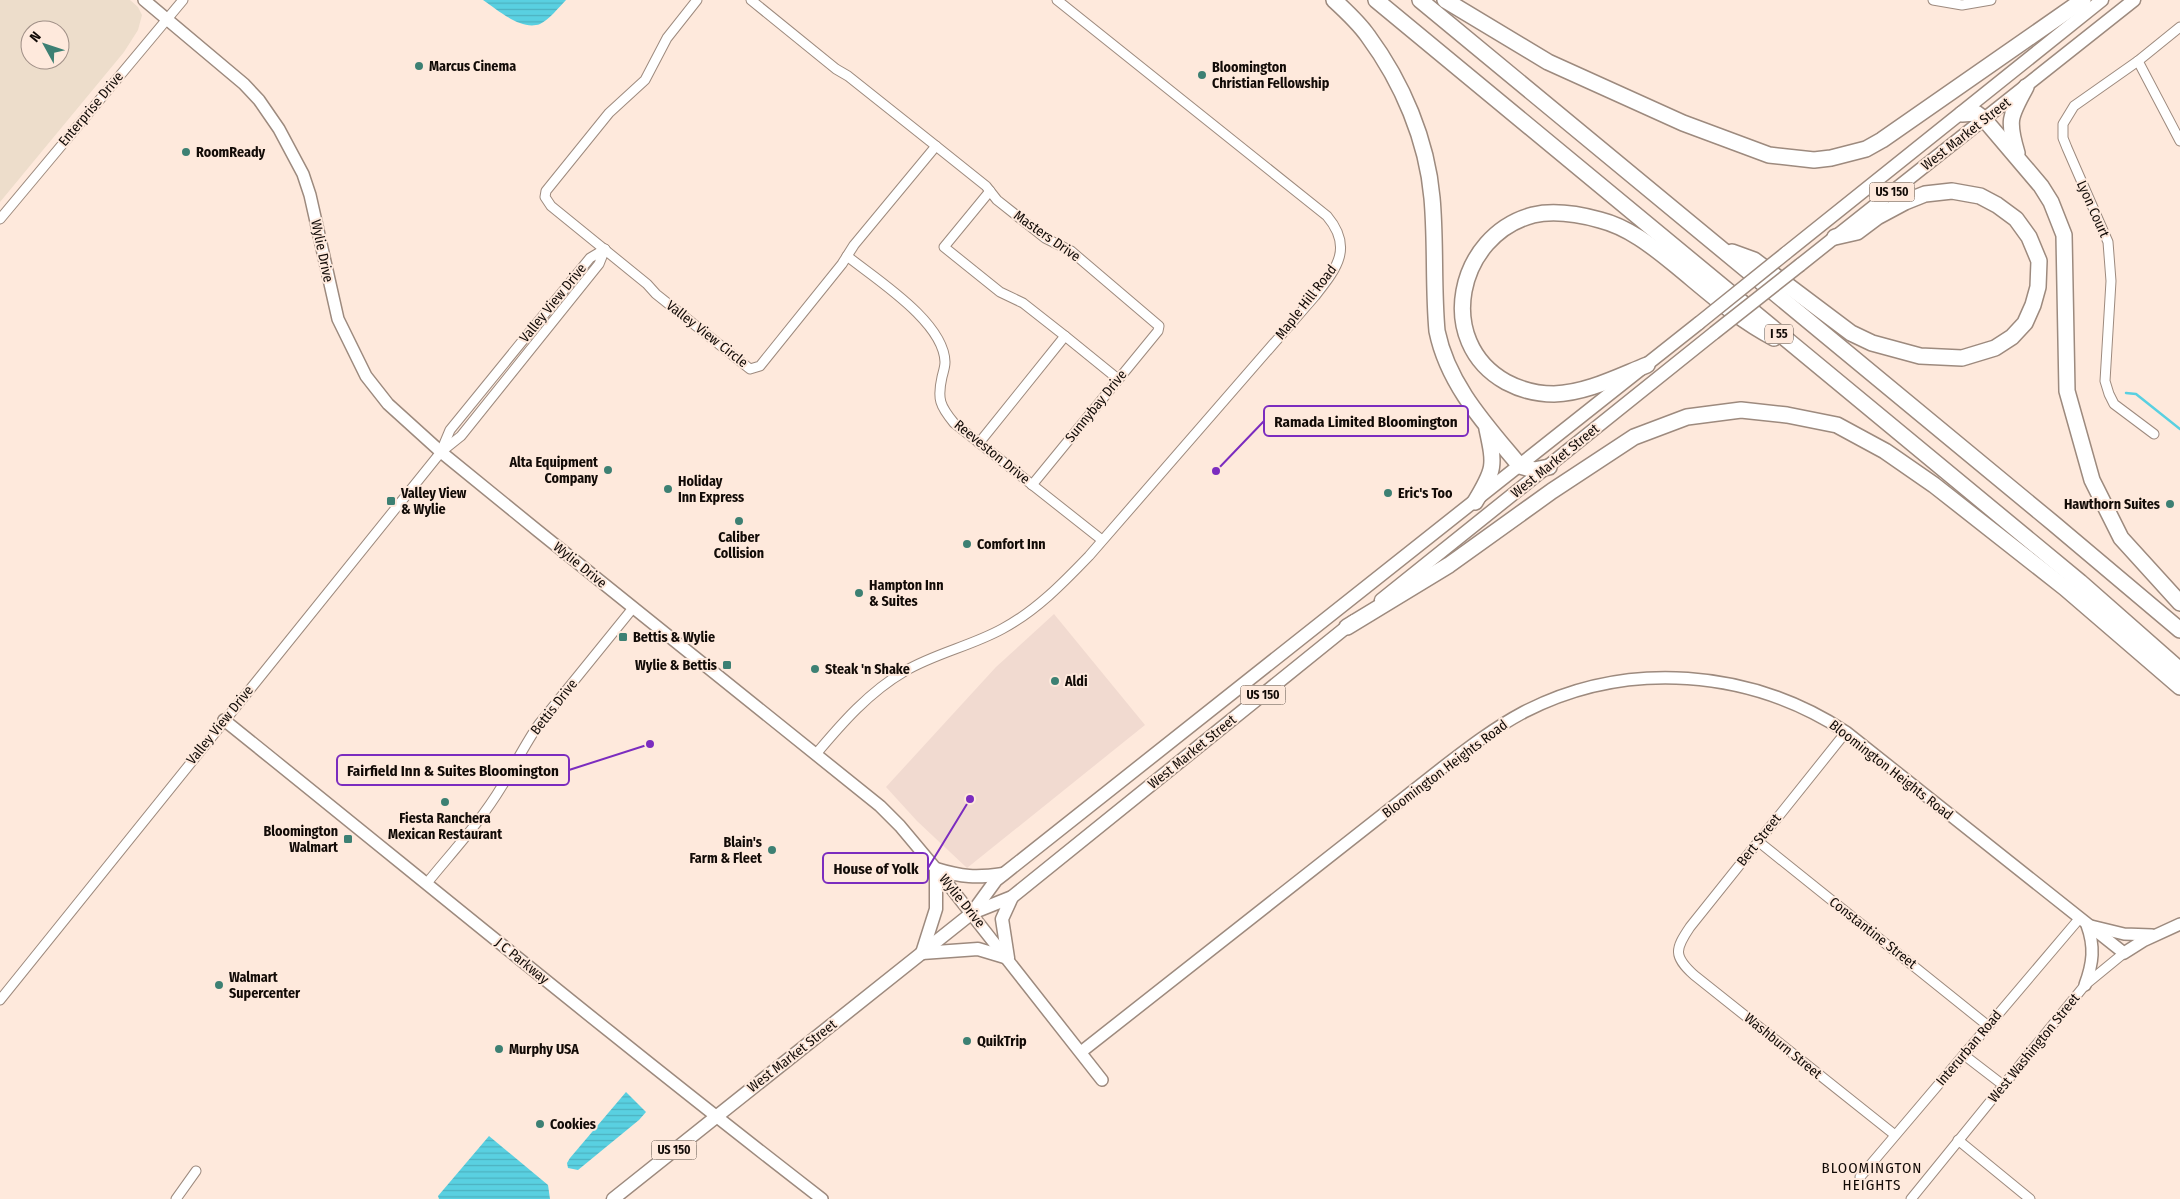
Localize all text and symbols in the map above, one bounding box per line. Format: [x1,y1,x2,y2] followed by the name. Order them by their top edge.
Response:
[20,20,70,70] north arrow
[26,28,45,46] text: N
[429,58,516,75] place label: Marcus Cinema
[1212,59,1330,92] place label: Bloomington Christian Fellowship
[413,60,425,72] marker: Marcus Cinema
[55,68,127,150] street label: Enterprise Drive
[1196,69,1208,81] marker: Bloomington Christian Fellowship
[1918,94,2014,174] street label: West Market Street
[196,144,266,161] place label: RoomReady
[180,146,192,158] marker: RoomReady
[2073,178,2113,240] street label: Lyon Court
[1870,182,1914,202] road number: US 150
[1010,207,1084,265] street label: Masters Drive
[307,218,337,284] street label: Wylie Drive
[516,260,590,346] street label: Valley View Drive
[1272,261,1340,343] street label: Maple Hill Road
[663,297,751,371] street label: Valley View Circle
[1765,324,1793,344] road number: I 55
[1062,366,1130,446] street label: Sunnybay Drive
[1264,406,1468,436] callout: Ramada Limited Bloomington
[1274,413,1458,431] text: Ramada Limited Bloomington
[951,416,1033,488] street label: Reeveston Drive
[1508,420,1603,502] street label: West Market Street
[508,454,599,487] place label: Alta Equipment Company
[602,464,614,476] marker: Alta Equipment Company
[678,473,744,506] place label: Holiday Inn Express
[662,483,674,495] marker: Holiday Inn Express
[400,485,467,518] place label: Valley View & Wylie
[1398,485,1453,502] place label: Eric's Too
[1382,487,1394,499] marker: Eric's Too
[385,495,397,507] marker: Valley View & Wylie
[2064,496,2160,513] place label: Hawthorn Suites
[2164,498,2176,510] marker: Hawthorn Suites
[733,515,745,527] marker: Caliber Collision
[714,529,764,562] place label: Caliber Collision
[977,536,1046,553] place label: Comfort Inn
[550,538,610,592] street label: Wylie Drive
[961,538,973,550] marker: Comfort Inn
[869,577,944,610] place label: Hampton Inn & Suites
[853,587,865,599] marker: Hampton Inn & Suites
[633,629,715,646] place label: Bettis & Wylie
[617,631,629,643] marker: Bettis & Wylie
[635,657,717,674] place label: Wylie & Bettis
[721,659,733,671] marker: Wylie & Bettis
[825,661,910,678] place label: Steak 'n Shake
[809,663,821,675] marker: Steak 'n Shake
[1064,673,1088,690] place label: Aldi
[1049,675,1061,687] marker: Aldi
[527,676,581,738] street label: Bettis Drive
[183,682,257,768] street label: Valley View Drive
[1240,686,1286,704] road number: US 150
[1145,711,1240,793] street label: West Market Street
[1379,716,1511,822] street label: Bloomington Heights Road
[1826,716,1956,824] street label: Bloomington Heights Road
[337,755,569,785] callout: Fairfield Inn & Suites Bloomington
[347,762,559,780] text: Fairfield Inn & Suites Bloomington
[439,796,451,808] marker: Fiesta Ranchera Mexican Restaurant
[388,810,503,843] place label: Fiesta Ranchera Mexican Restaurant
[1733,810,1785,870] street label: Bert Street
[263,823,339,856] place label: Bloomington Walmart
[342,833,354,845] marker: Bloomington Walmart
[689,834,763,867] place label: Blain's Farm & Fleet
[766,844,778,856] marker: Blain's Farm & Fleet
[823,853,928,883] callout: House of Yolk
[833,860,919,878] text: House of Yolk
[935,871,989,931] street label: Wylie Drive
[1826,894,1920,973] street label: Constantine Street
[492,934,553,988] street label: J C Parkway
[229,969,301,1002] place label: Walmart Supercenter
[213,979,225,991] marker: Walmart Supercenter
[1985,990,2084,1106] street label: West Washington Street
[1933,1007,2005,1089] street label: Interurban Road
[1741,1010,1826,1083] street label: Washburn Street
[744,1016,840,1096] street label: West Market Street
[977,1033,1027,1050] place label: QuikTrip
[961,1035,973,1047] marker: QuikTrip
[509,1041,579,1058] place label: Murphy USA
[493,1043,505,1055] marker: Murphy USA
[550,1116,596,1133] place label: Cookies
[534,1118,546,1130] marker: Cookies
[652,1140,696,1160] road number: US 150
[1822,1159,1922,1194] district label: BLOOMINGTON HEIGHTS

